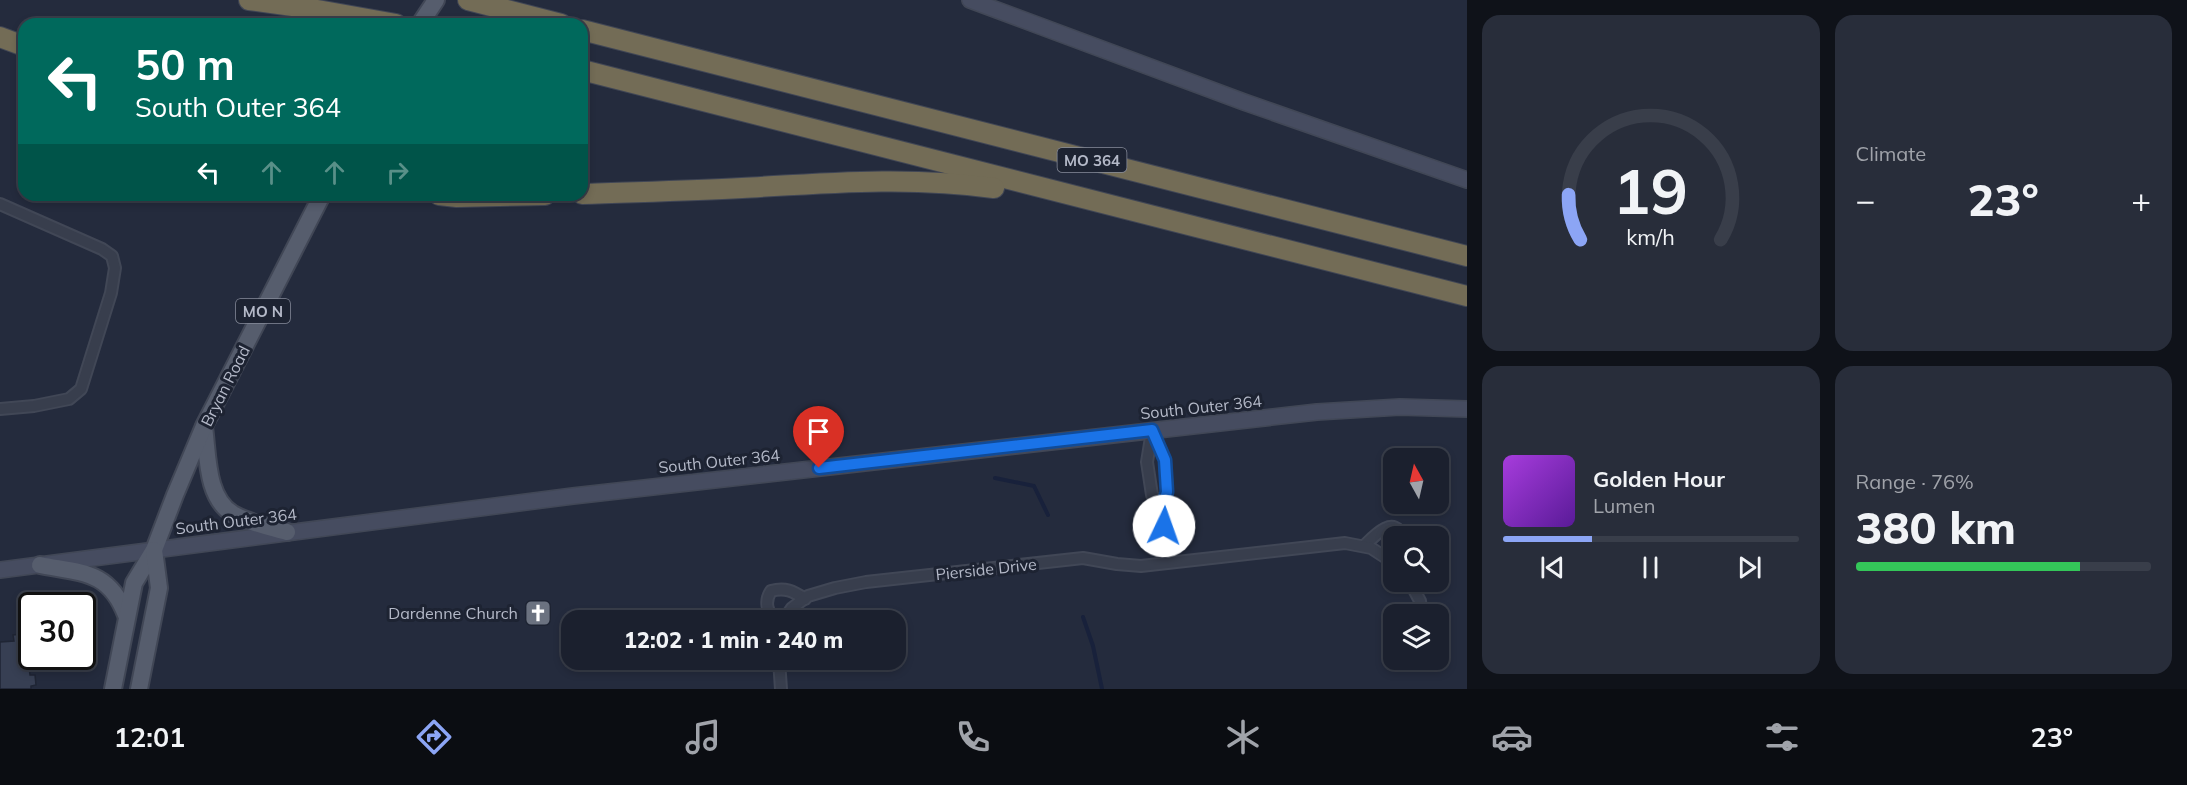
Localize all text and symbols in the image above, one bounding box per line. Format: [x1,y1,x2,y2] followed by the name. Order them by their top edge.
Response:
[135,38,235,91] text: 50 m
[36,42,114,120] icon: left
[135,90,341,124] text: South Outer 364
[1856,141,1926,166] text: Climate
[1058,148,1126,172] road number: MO 364
[1613,151,1688,230] text: 19
[192,156,225,189] icon: left
[255,156,288,189] icon: ahead
[318,156,351,189] icon: ahead
[381,156,414,189] icon: right
[1968,171,2039,227] text: 23°
[1856,179,1875,220] text: −
[2131,179,2151,220] text: +
[1626,223,1675,250] text: km/h
[236,299,290,323] road number: MO N
[196,342,254,430] street label: Bryan Road
[1139,391,1263,423] street label: South Outer 364
[793,406,844,468] pin
[802,415,835,448] icon: arrive
[657,445,781,477] street label: South Outer 364
[1383,448,1449,514] north arrow
[1383,448,1449,670] map controls
[1593,465,1725,493] text: Golden Hour
[1856,469,1974,494] text: Range · 76%
[1593,493,1655,518] text: Lumen
[1132,494,1196,558] position arrow
[1856,499,2016,555] text: 380 km
[174,504,298,538] street label: South Outer 364
[1383,526,1449,592] button: search
[1536,551,1569,584] icon: previous
[1634,551,1667,584] icon: pause
[1733,551,1766,584] icon: next
[934,554,1038,584] street label: Pierside Drive
[18,592,96,670] speed limit sign: 30
[523,598,553,628] church icon: Dardenne Church
[388,603,518,623] place label: Dardenne Church
[1383,604,1449,670] button: layers
[624,626,843,654] text: 12:02 · 1 min · 240 m
[413,716,455,758] icon: directions
[682,716,724,758] icon: music
[952,716,994,758] icon: phone
[1222,716,1264,758] icon: climate
[1491,716,1533,758] icon: car
[1761,716,1803,758] icon: filters
[114,720,185,754] text: 12:01
[2030,720,2073,754] text: 23°

